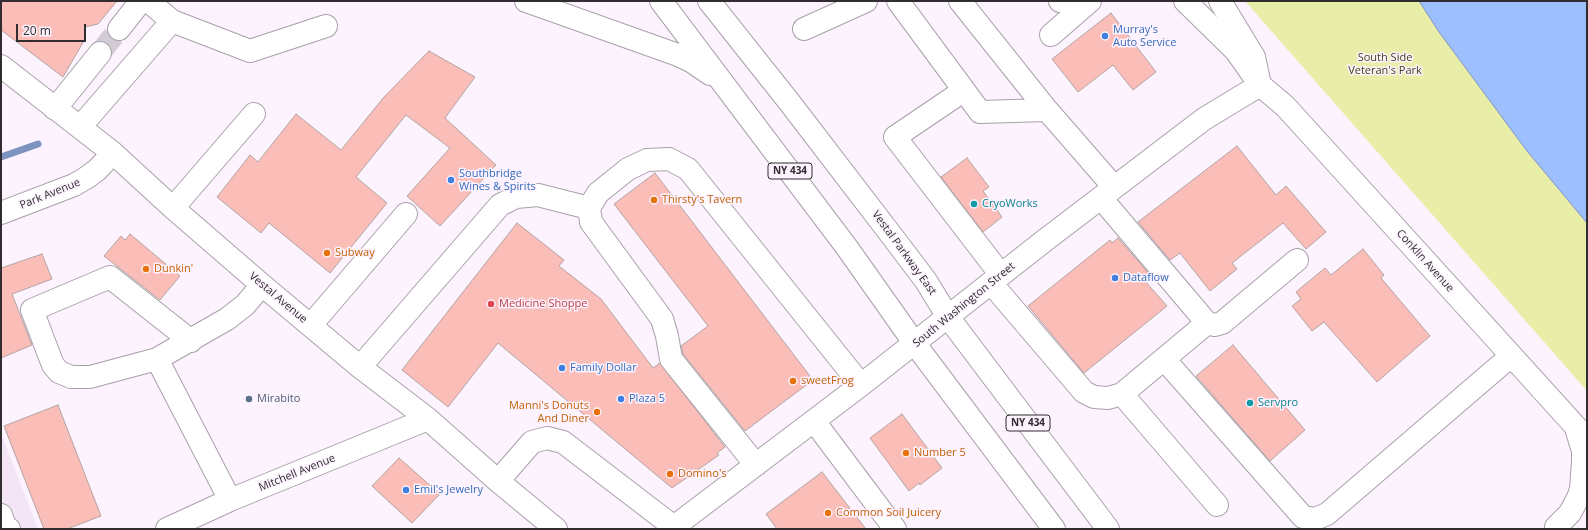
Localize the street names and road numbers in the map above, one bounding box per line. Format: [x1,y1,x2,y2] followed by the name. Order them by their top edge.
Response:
[768,163,812,179] road number: NY 434
[18,176,82,212] street label: Park Avenue
[869,208,939,298] street label: Vestal Parkway East
[1393,227,1457,295] street label: Conklin Avenue
[910,260,1018,350] street label: South Washington Street
[246,270,310,326] street label: Vestal Avenue
[1006,415,1050,431] road number: NY 434
[257,452,337,494] street label: Mitchell Avenue

